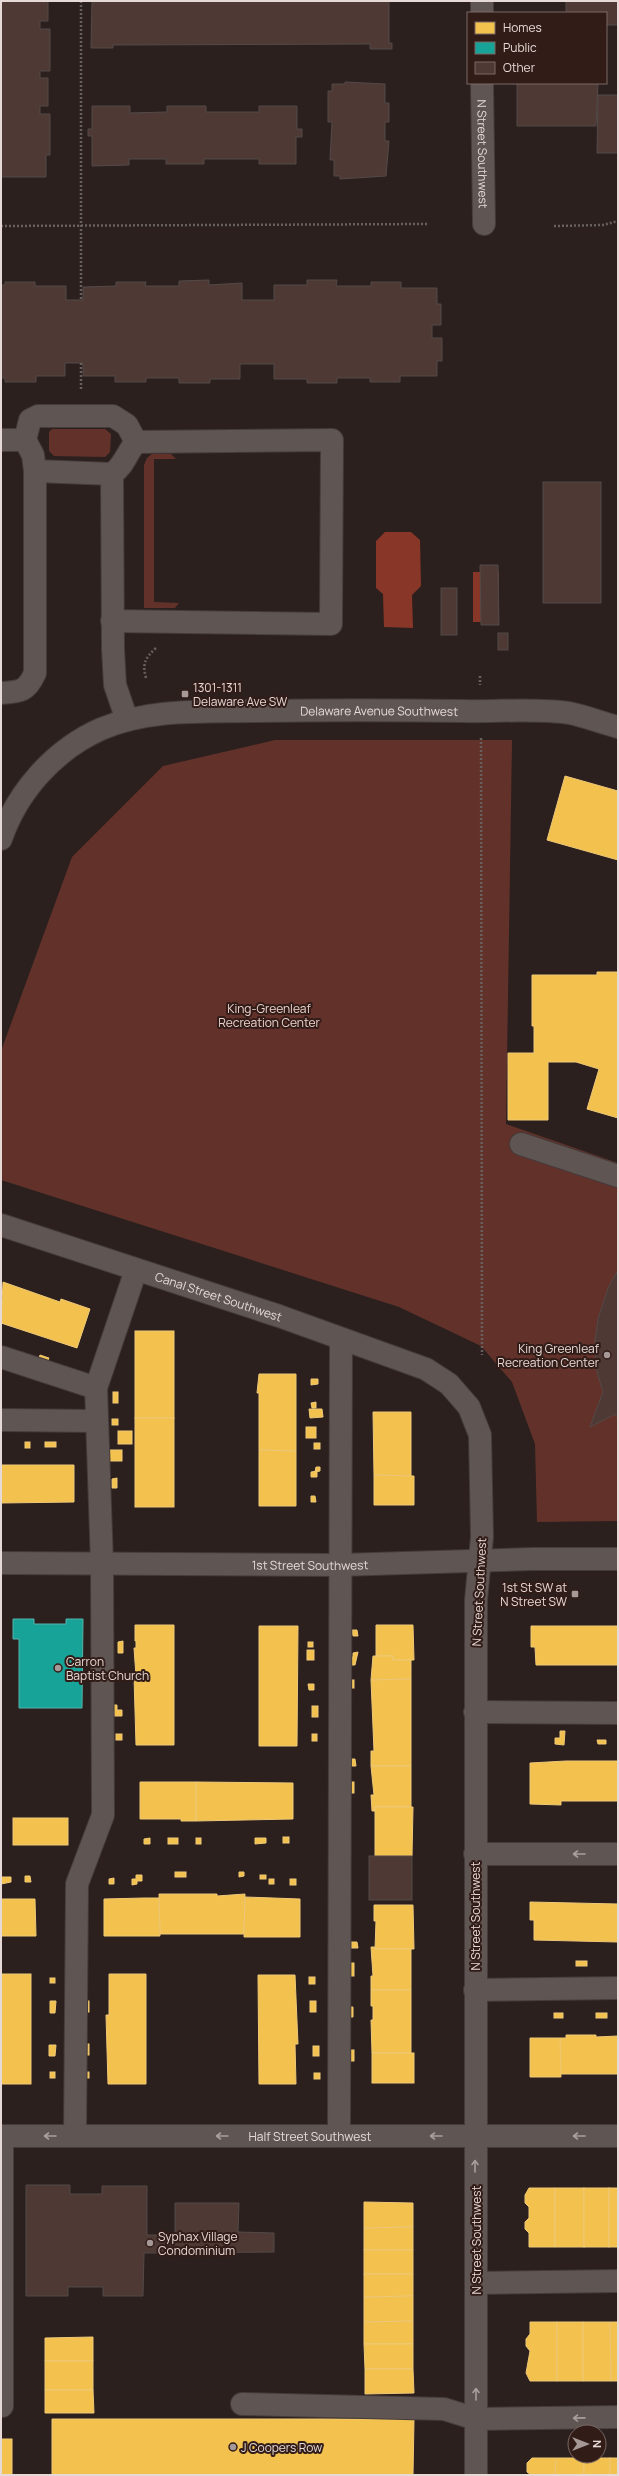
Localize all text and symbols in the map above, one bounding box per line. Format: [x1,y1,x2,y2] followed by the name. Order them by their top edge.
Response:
[467,12,607,84] legend
[503,19,542,36] text: Homes
[503,39,537,56] text: Public
[503,59,536,76] text: Other
[474,99,492,209] street label: N Street Southwest
[193,679,288,710] place label: 1301-1311 Delaware Ave SW
[180,689,190,699] marker: 1301-1311 Delaware Ave SW
[300,702,458,719] street label: Delaware Avenue Southwest
[218,1000,321,1031] park label: King-Greenleaf Recreation Center
[153,1268,285,1325] street label: Canal Street Southwest
[497,1340,600,1371] place label: King Greenleaf Recreation Center
[602,1350,612,1360] marker: King Greenleaf Recreation Center
[468,1537,490,1647] street label: N Street Southwest
[252,1556,369,1574] street label: 1st Street Southwest
[500,1579,568,1610] place label: 1st St SW at N Street SW
[570,1589,580,1599] marker: 1st St SW at N Street SW
[66,1653,149,1684] place label: Carron Baptist Church
[53,1663,63,1673] marker: Carron Baptist Church
[573,1850,586,1858] one-way arrow
[467,1861,484,1970] street label: N Street Southwest
[249,2128,372,2145] street label: Half Street Southwest
[44,2132,57,2140] one-way arrow
[216,2132,229,2140] one-way arrow
[430,2132,443,2140] one-way arrow
[573,2132,586,2140] one-way arrow
[471,2160,479,2173] one-way arrow
[468,2185,485,2294] street label: N Street Southwest
[158,2228,237,2259] place label: Syphax Village Condominium
[145,2238,155,2248] marker: Syphax Village Condominium
[472,2388,480,2401] one-way arrow
[573,2414,586,2421] one-way arrow
[567,2424,607,2464] north arrow
[241,2439,322,2456] place label: J Coopers Row
[590,2440,605,2448] text: N
[228,2442,238,2452] marker: J Coopers Row

